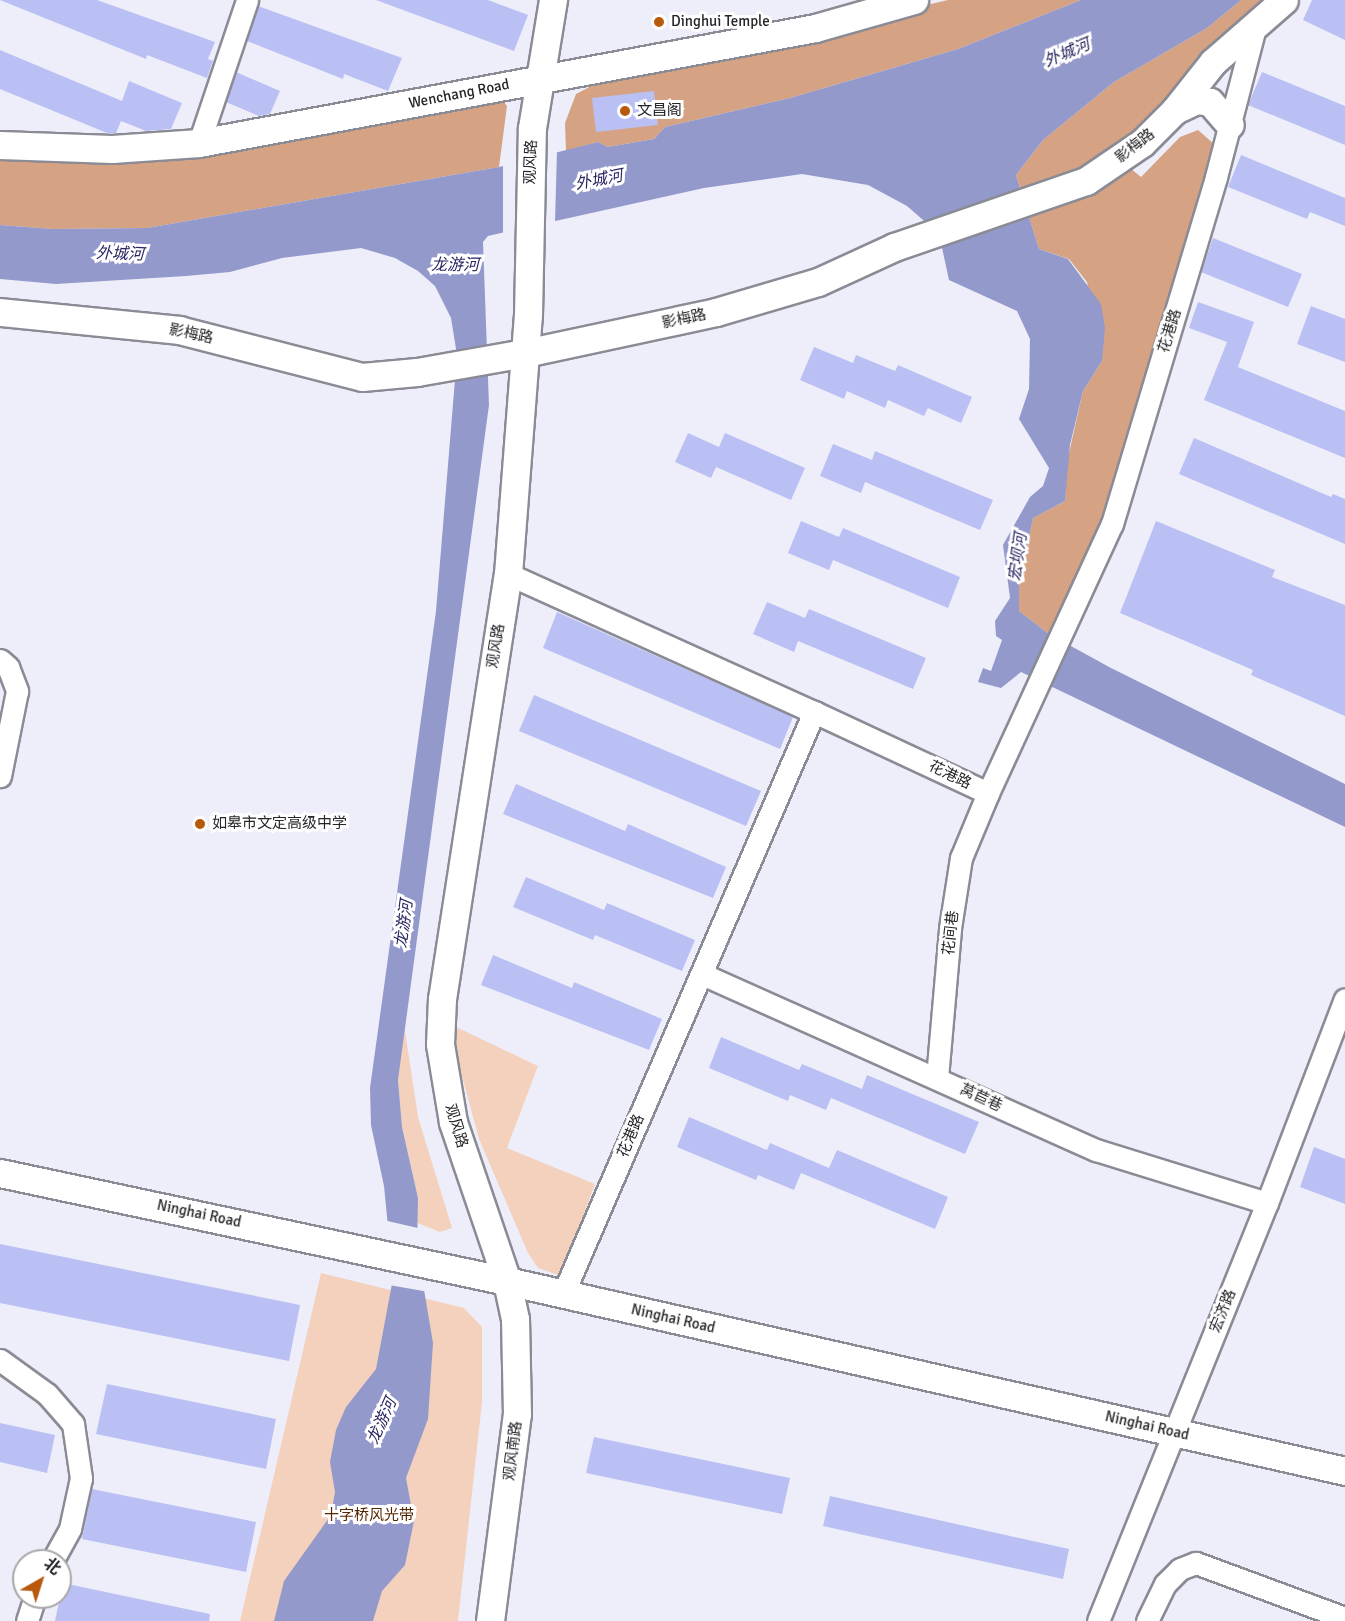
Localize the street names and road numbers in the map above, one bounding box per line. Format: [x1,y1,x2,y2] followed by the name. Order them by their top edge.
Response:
[407,75,511,113] street label: Wenchang Road
[1112,125,1158,167] street label: 影梅路
[521,139,541,185] street label: 观风路
[660,306,708,332] street label: 影梅路
[1155,307,1185,355] street label: 花港路
[167,321,215,347] street label: 影梅路
[484,622,508,670] street label: 观风路
[926,757,974,793] street label: 花港路
[940,910,962,956] street label: 花间巷
[957,1080,1005,1116] street label: 莴苣巷
[441,1102,471,1150] street label: 观风路
[614,1112,648,1160] street label: 花港路
[155,1196,243,1232] street label: Ninghai Road
[1206,1287,1240,1335] street label: 宏济路
[629,1301,717,1337] street label: Ninghai Road
[1103,1408,1191,1444] street label: Ninghai Road
[500,1420,526,1482] street label: 观风南路

